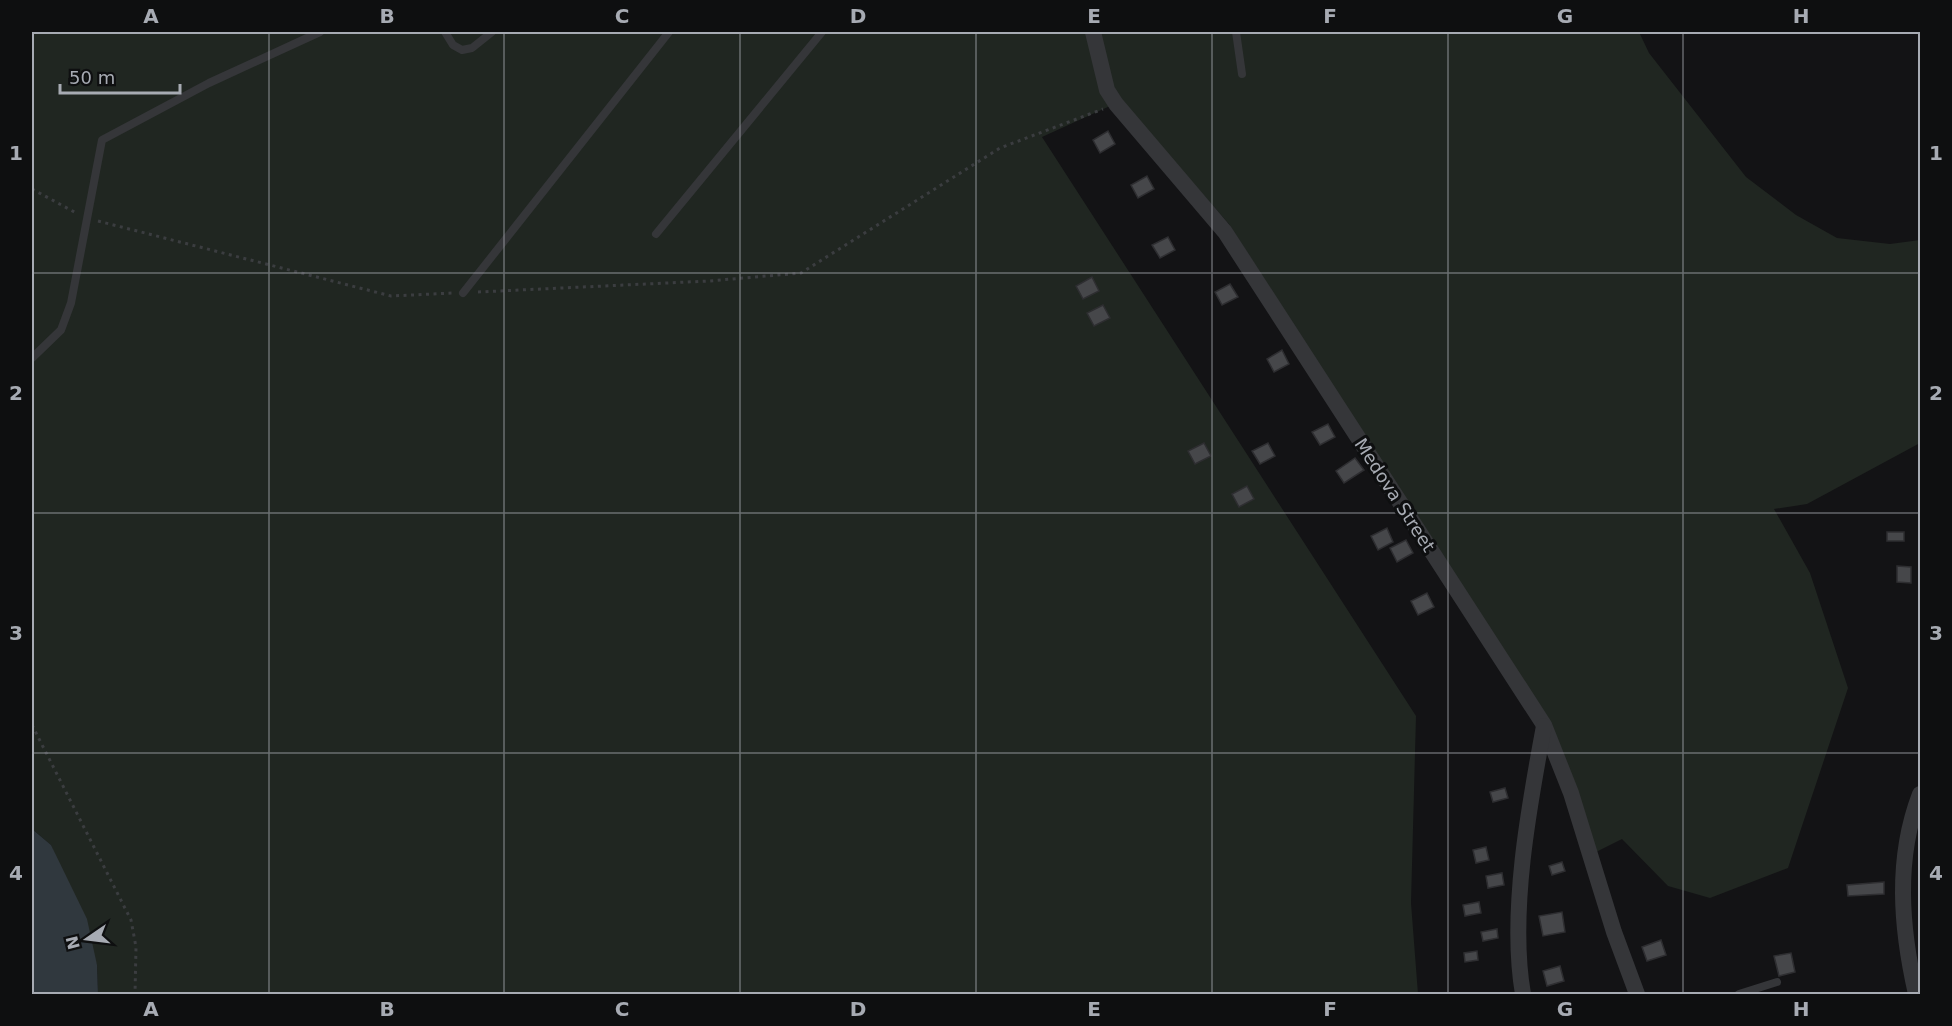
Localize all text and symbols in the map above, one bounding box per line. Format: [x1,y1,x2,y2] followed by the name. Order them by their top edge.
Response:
[143,4,159,28] text: A
[379,4,395,28] text: B
[615,4,629,28] text: C
[850,4,866,28] text: D
[1087,4,1101,28] text: E
[1323,4,1337,28] text: F
[1557,4,1573,28] text: G
[1793,4,1809,28] text: H
[60,57,180,95] scale bar
[69,67,115,88] text: 50 m
[9,141,23,165] text: 1
[1929,141,1943,165] text: 1
[9,381,23,405] text: 2
[1929,381,1943,405] text: 2
[1350,434,1440,556] street label: Medova Street
[9,621,23,645] text: 3
[1929,621,1943,645] text: 3
[9,861,23,885] text: 4
[1929,861,1943,885] text: 4
[57,909,117,969] north arrow
[62,934,84,951] text: N
[143,997,159,1021] text: A
[379,997,395,1021] text: B
[615,997,629,1021] text: C
[850,997,866,1021] text: D
[1087,997,1101,1021] text: E
[1323,997,1337,1021] text: F
[1557,997,1573,1021] text: G
[1793,997,1809,1021] text: H

